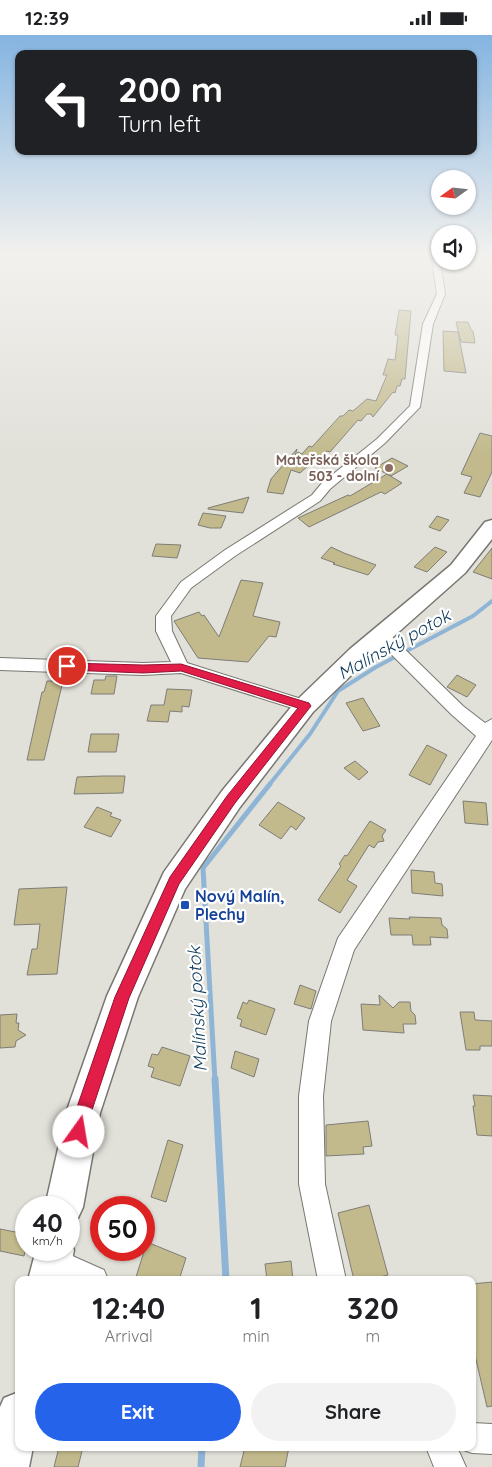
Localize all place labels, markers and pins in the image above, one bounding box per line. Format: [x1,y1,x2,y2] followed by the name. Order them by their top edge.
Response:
[276,451,380,485] place label: Mateřská škola 503 - dolní
[383,462,395,474] marker: Mateřská škola 503 - dolní
[46,645,88,687] pin
[195,886,285,924] place label: Nový Malín, Plechy
[179,899,191,911] marker: Nový Malín, Plechy

